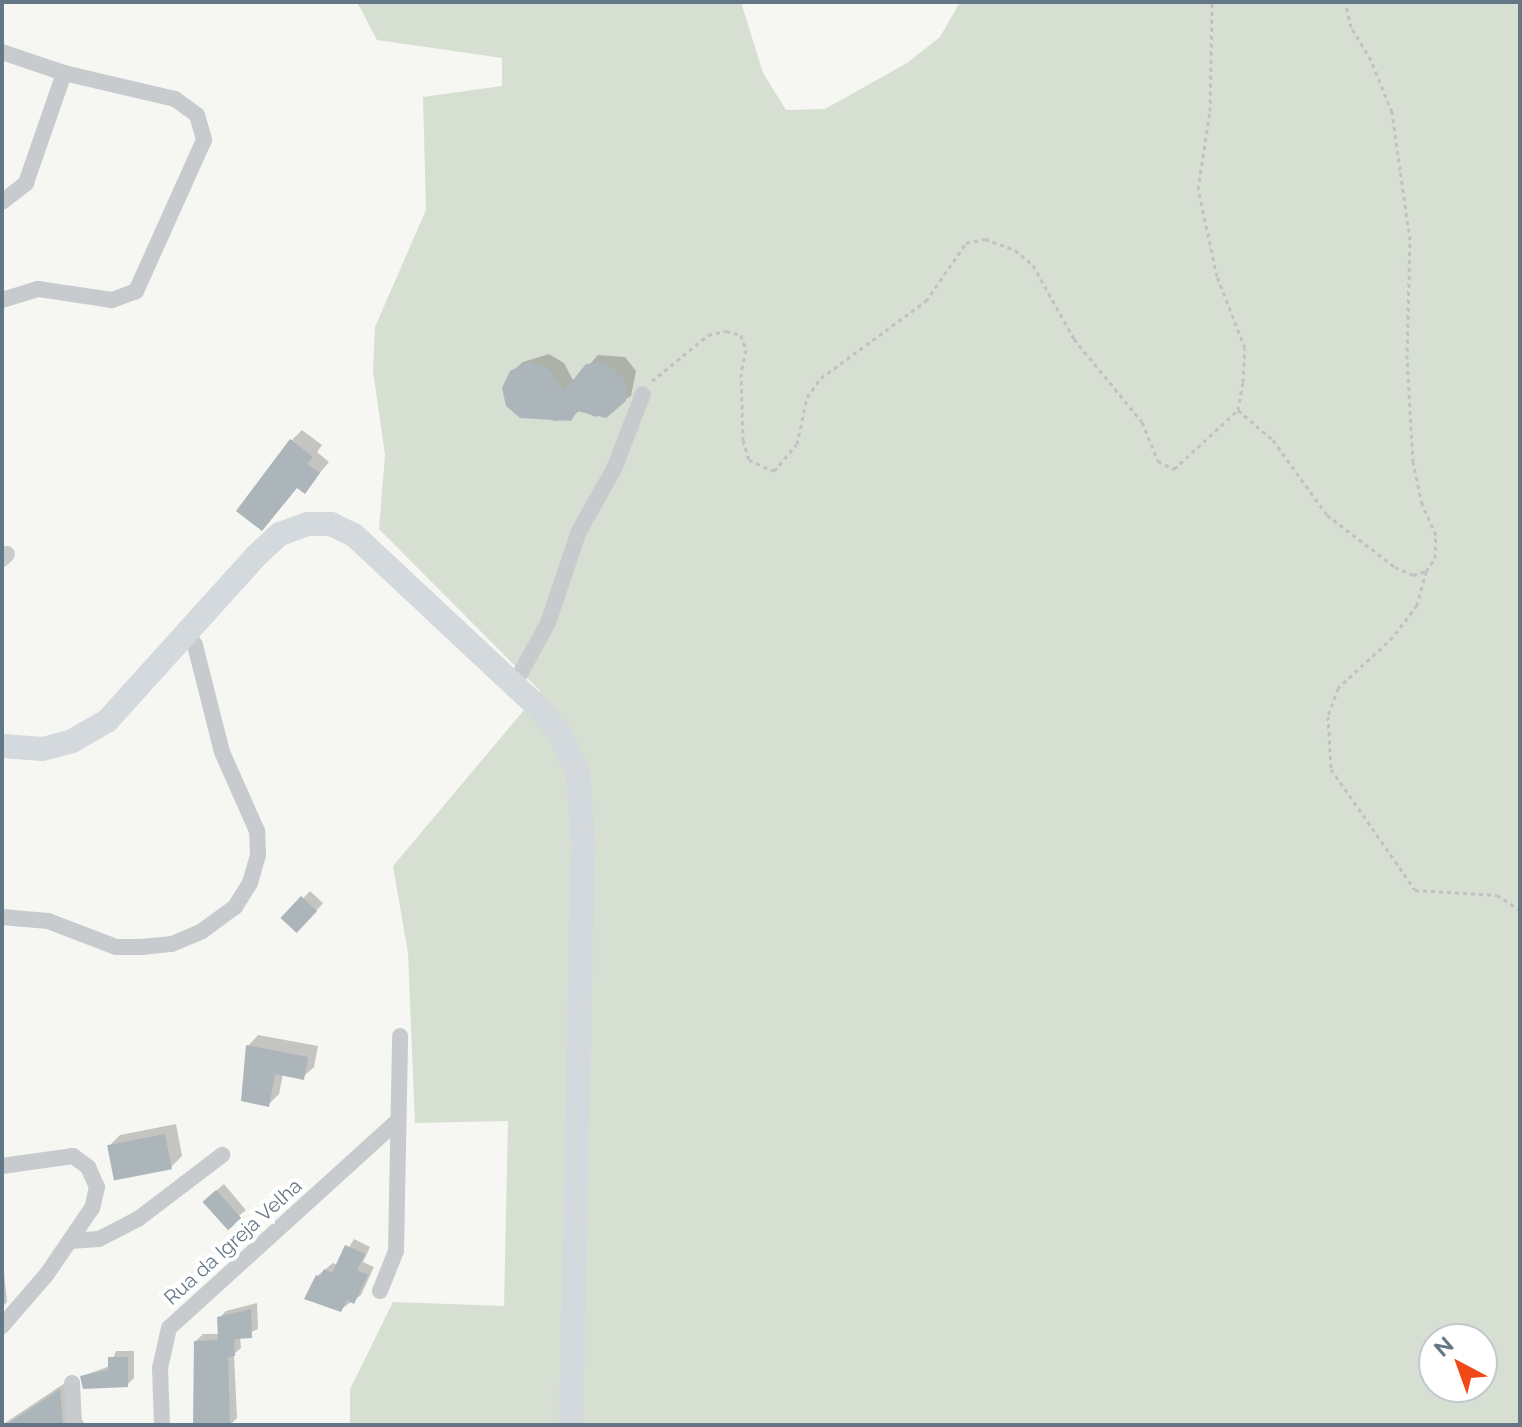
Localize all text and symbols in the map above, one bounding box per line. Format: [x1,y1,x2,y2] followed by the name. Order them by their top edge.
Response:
[159,1174,307,1310] street label: Rua da Igreja Velha
[1418,1323,1498,1403] north arrow
[1429,1331,1458,1362] text: N

